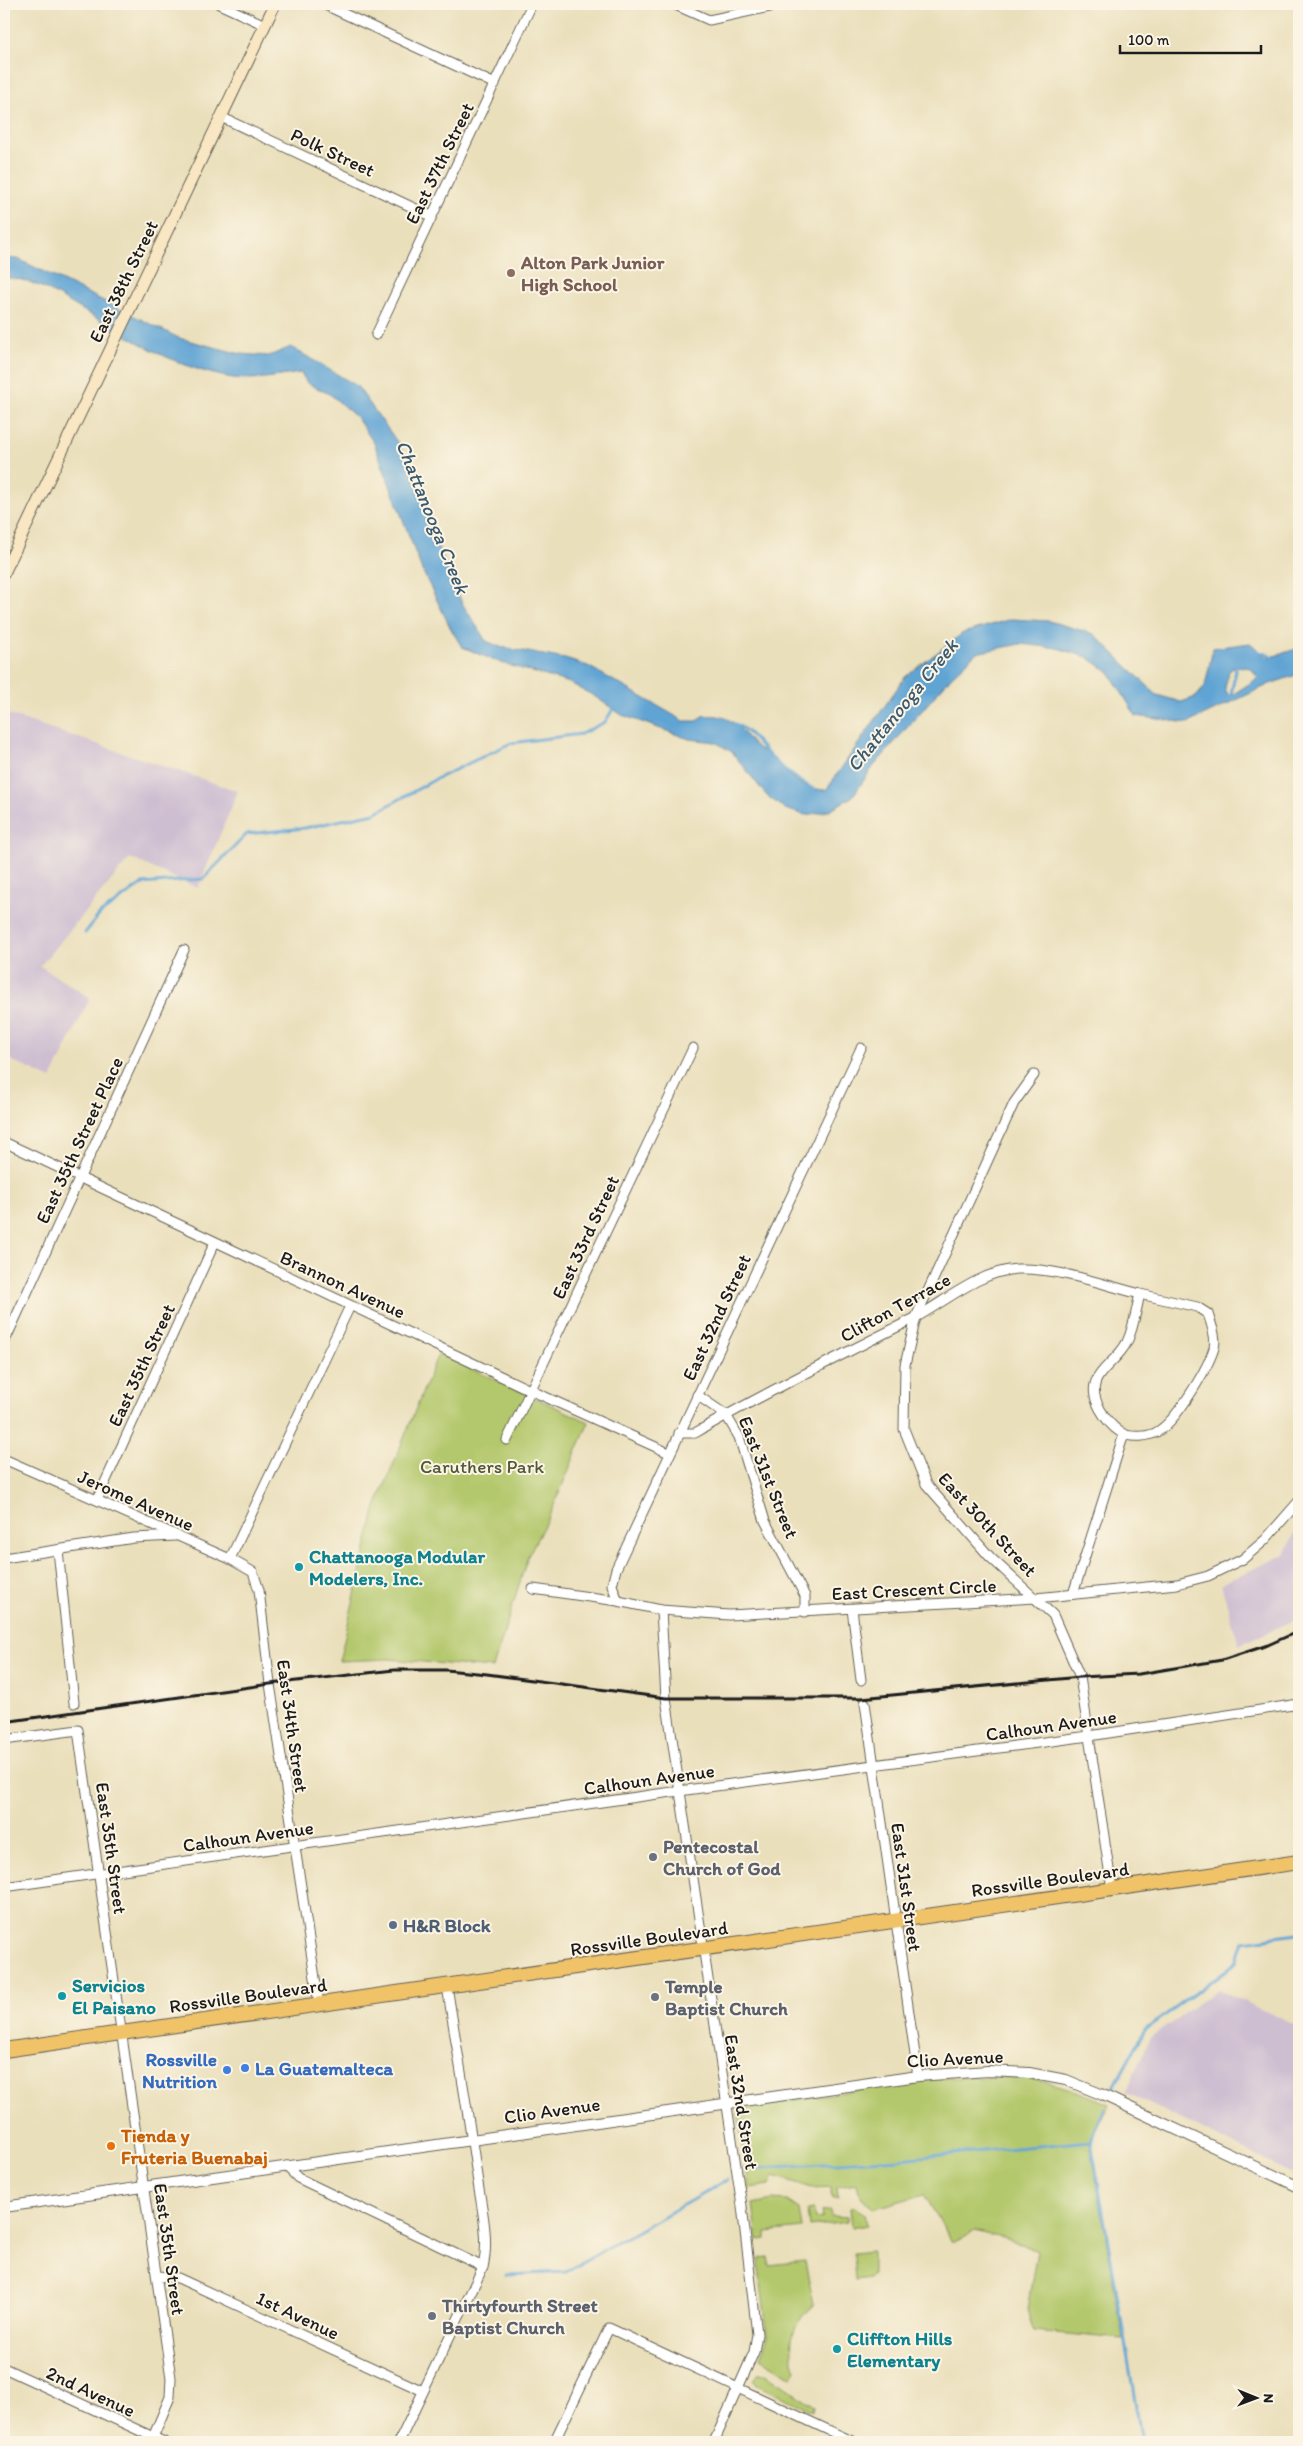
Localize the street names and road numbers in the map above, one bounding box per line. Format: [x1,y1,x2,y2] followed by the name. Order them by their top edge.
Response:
[400,99,479,228] street label: East 37th Street
[287,123,378,182] street label: Polk Street
[84,216,163,346] street label: East 38th Street
[31,1053,128,1227] street label: East 35th Street Place
[547,1172,624,1303] street label: East 33rd Street
[276,1245,409,1324] street label: Brannon Avenue
[677,1250,756,1384] street label: East 32nd Street
[836,1268,955,1347] street label: Clifton Terrace
[103,1300,180,1430] street label: East 35th Street
[734,1413,804,1542] street label: East 31st Street
[74,1465,197,1536] street label: Jerome Avenue
[933,1467,1042,1581] street label: East 30th Street
[831,1574,997,1605] street label: East Crescent Circle
[272,1658,313,1794] street label: East 34th Street
[984,1705,1118,1746] street label: Calhoun Avenue
[582,1759,716,1800] street label: Calhoun Avenue
[91,1781,132,1915] street label: East 35th Street
[181,1816,315,1857] street label: Calhoun Avenue
[886,1821,927,1953] street label: East 31st Street
[970,1857,1131,1902] street label: Rossville Boulevard
[569,1916,730,1961] street label: Rossville Boulevard
[168,1973,329,2018] street label: Rossville Boulevard
[719,2033,764,2171] street label: East 32nd Street
[906,2044,1004,2073] street label: Clio Avenue
[503,2092,602,2129] street label: Clio Avenue
[149,2182,190,2316] street label: East 35th Street
[253,2286,343,2345] street label: 1st Avenue
[43,2361,139,2422] street label: 2nd Avenue

